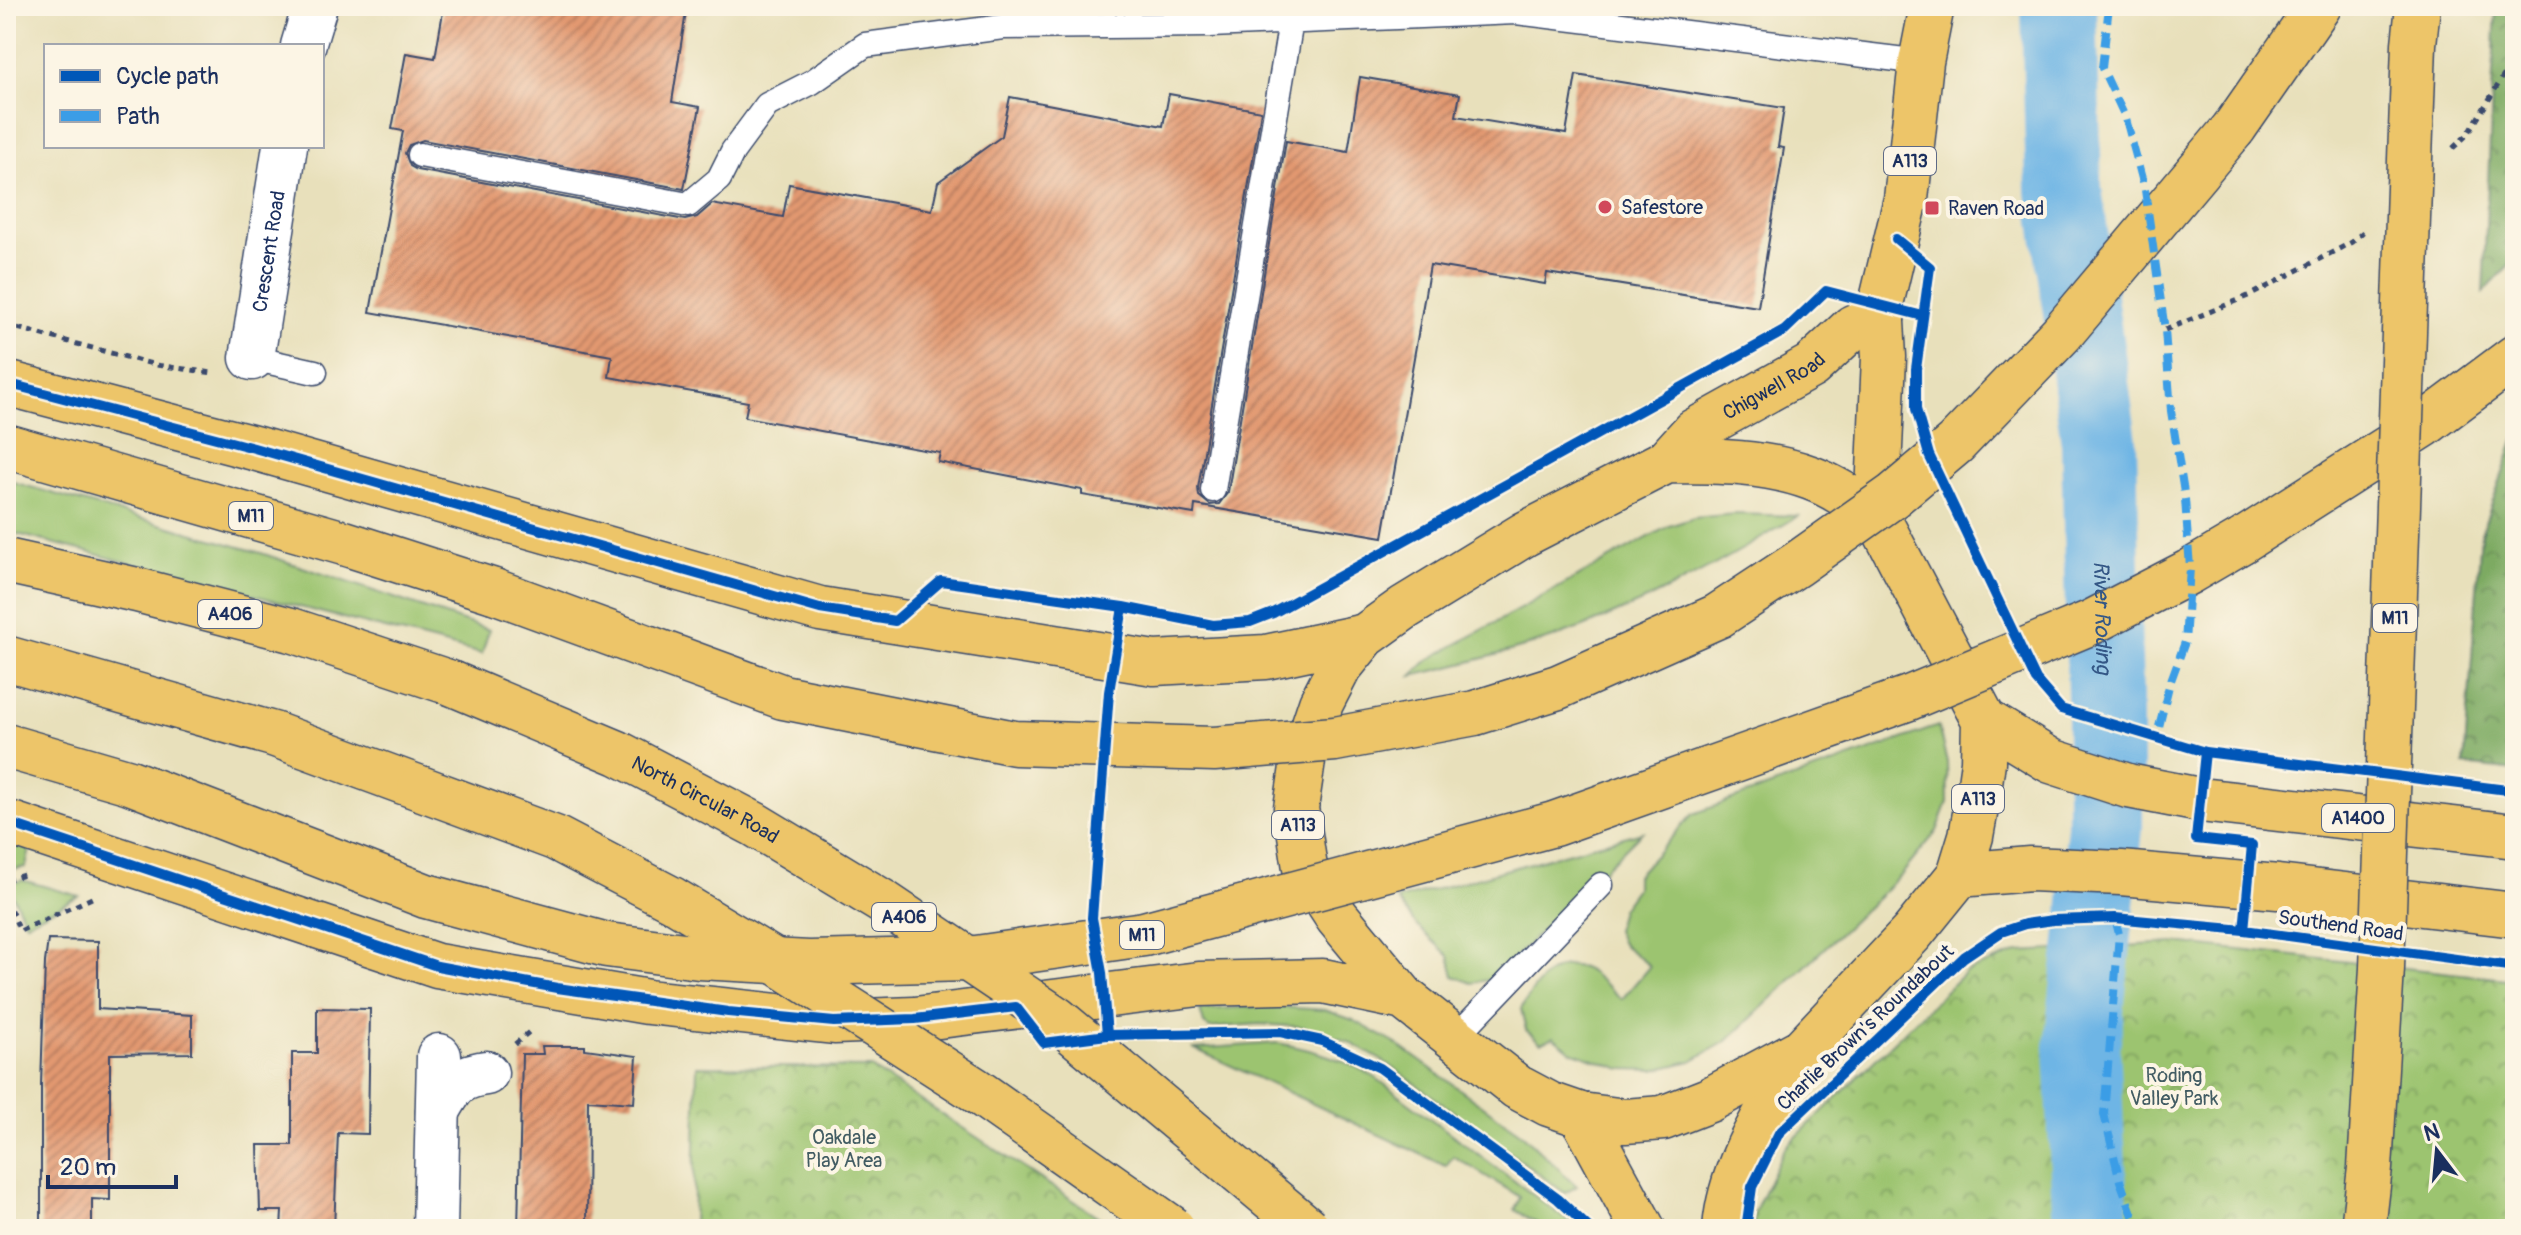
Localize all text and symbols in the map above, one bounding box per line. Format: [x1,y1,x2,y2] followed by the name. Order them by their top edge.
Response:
[44,44,324,148] legend
[116,62,219,91] text: Cycle path
[116,102,160,131] text: Path
[1884,147,1936,175] road number: A113
[247,189,291,314] street label: Crescent Road
[1621,195,1703,220] place label: Safestore
[1948,196,2044,221] place label: Raven Road
[1596,198,1614,216] marker: Safestore
[1923,199,1941,217] marker: Raven Road
[1718,347,1831,426] street label: Chigwell Road
[229,502,273,530] road number: M11
[2087,561,2118,676] water label: River Roding
[198,600,262,628] road number: A406
[2373,604,2417,632] road number: M11
[627,750,784,849] street label: North Circular Road
[1952,785,2004,813] road number: A113
[2322,804,2394,832] road number: A1400
[1272,811,1324,839] road number: A113
[872,903,936,931] road number: A406
[2277,904,2405,947] street label: Southend Road
[1120,921,1164,949] road number: M11
[1772,938,1960,1116] street label: Charlie Brown's Roundabout
[2130,1063,2219,1111] park label: Roding Valley Park
[2397,1111,2477,1191] north arrow
[2421,1117,2443,1148] text: N
[806,1125,882,1173] park label: Oakdale Play Area
[48,1139,176,1189] scale bar
[60,1153,116,1182] text: 20 m

